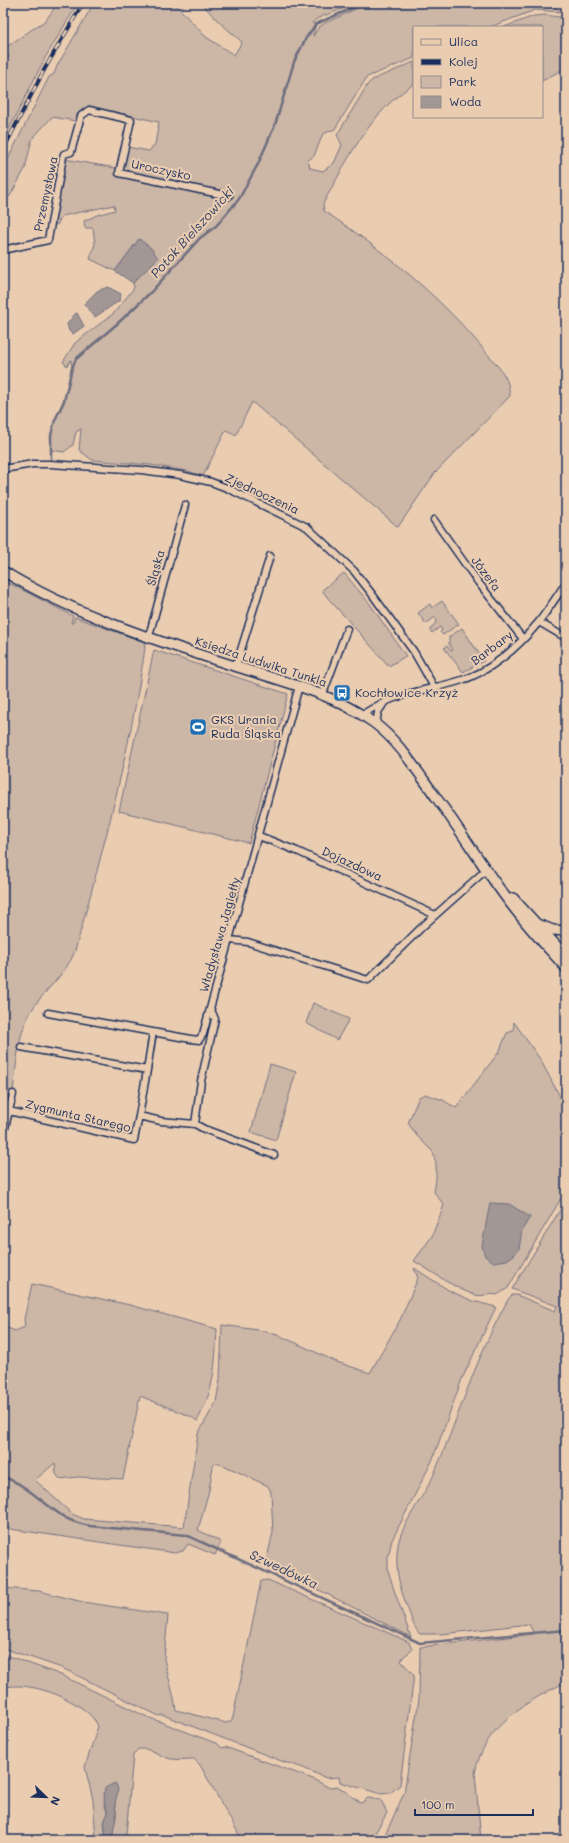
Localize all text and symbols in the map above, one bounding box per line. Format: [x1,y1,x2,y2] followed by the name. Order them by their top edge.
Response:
[413,26,543,118] legend
[449,33,478,49] text: Ulica
[449,53,478,69] text: Kolej
[449,73,476,89] text: Park
[449,93,482,109] text: Woda
[29,155,61,233] street label: Przemysłowa
[130,155,192,183] street label: Uroczysko
[146,182,237,281] water label: Potok Bielszowicki
[223,469,302,517] street label: Zjednoczenia
[142,548,168,588] street label: Śląska
[468,553,505,594] street label: Józefa
[467,626,516,668] street label: Barbary
[193,632,329,690] street label: Księdza Ludwika Tunkla
[332,683,352,703] bus stop icon: Kochłowice Krzyż
[355,684,459,700] place label: Kochłowice Krzyż
[211,711,281,741] place label: GKS Urania Ruda Śląska
[188,717,208,737] sports icon: GKS Urania Ruda Śląska
[320,842,385,884] street label: Dojazdowa
[195,875,243,994] street label: Władysława Jagiełły
[24,1095,133,1135] street label: Zygmunta Starego
[247,1545,321,1592] water label: Szwedówka
[26,1777,66,1817] north arrow
[415,1791,533,1817] scale bar
[47,1794,64,1808] text: N
[421,1796,455,1812] text: 100 m

